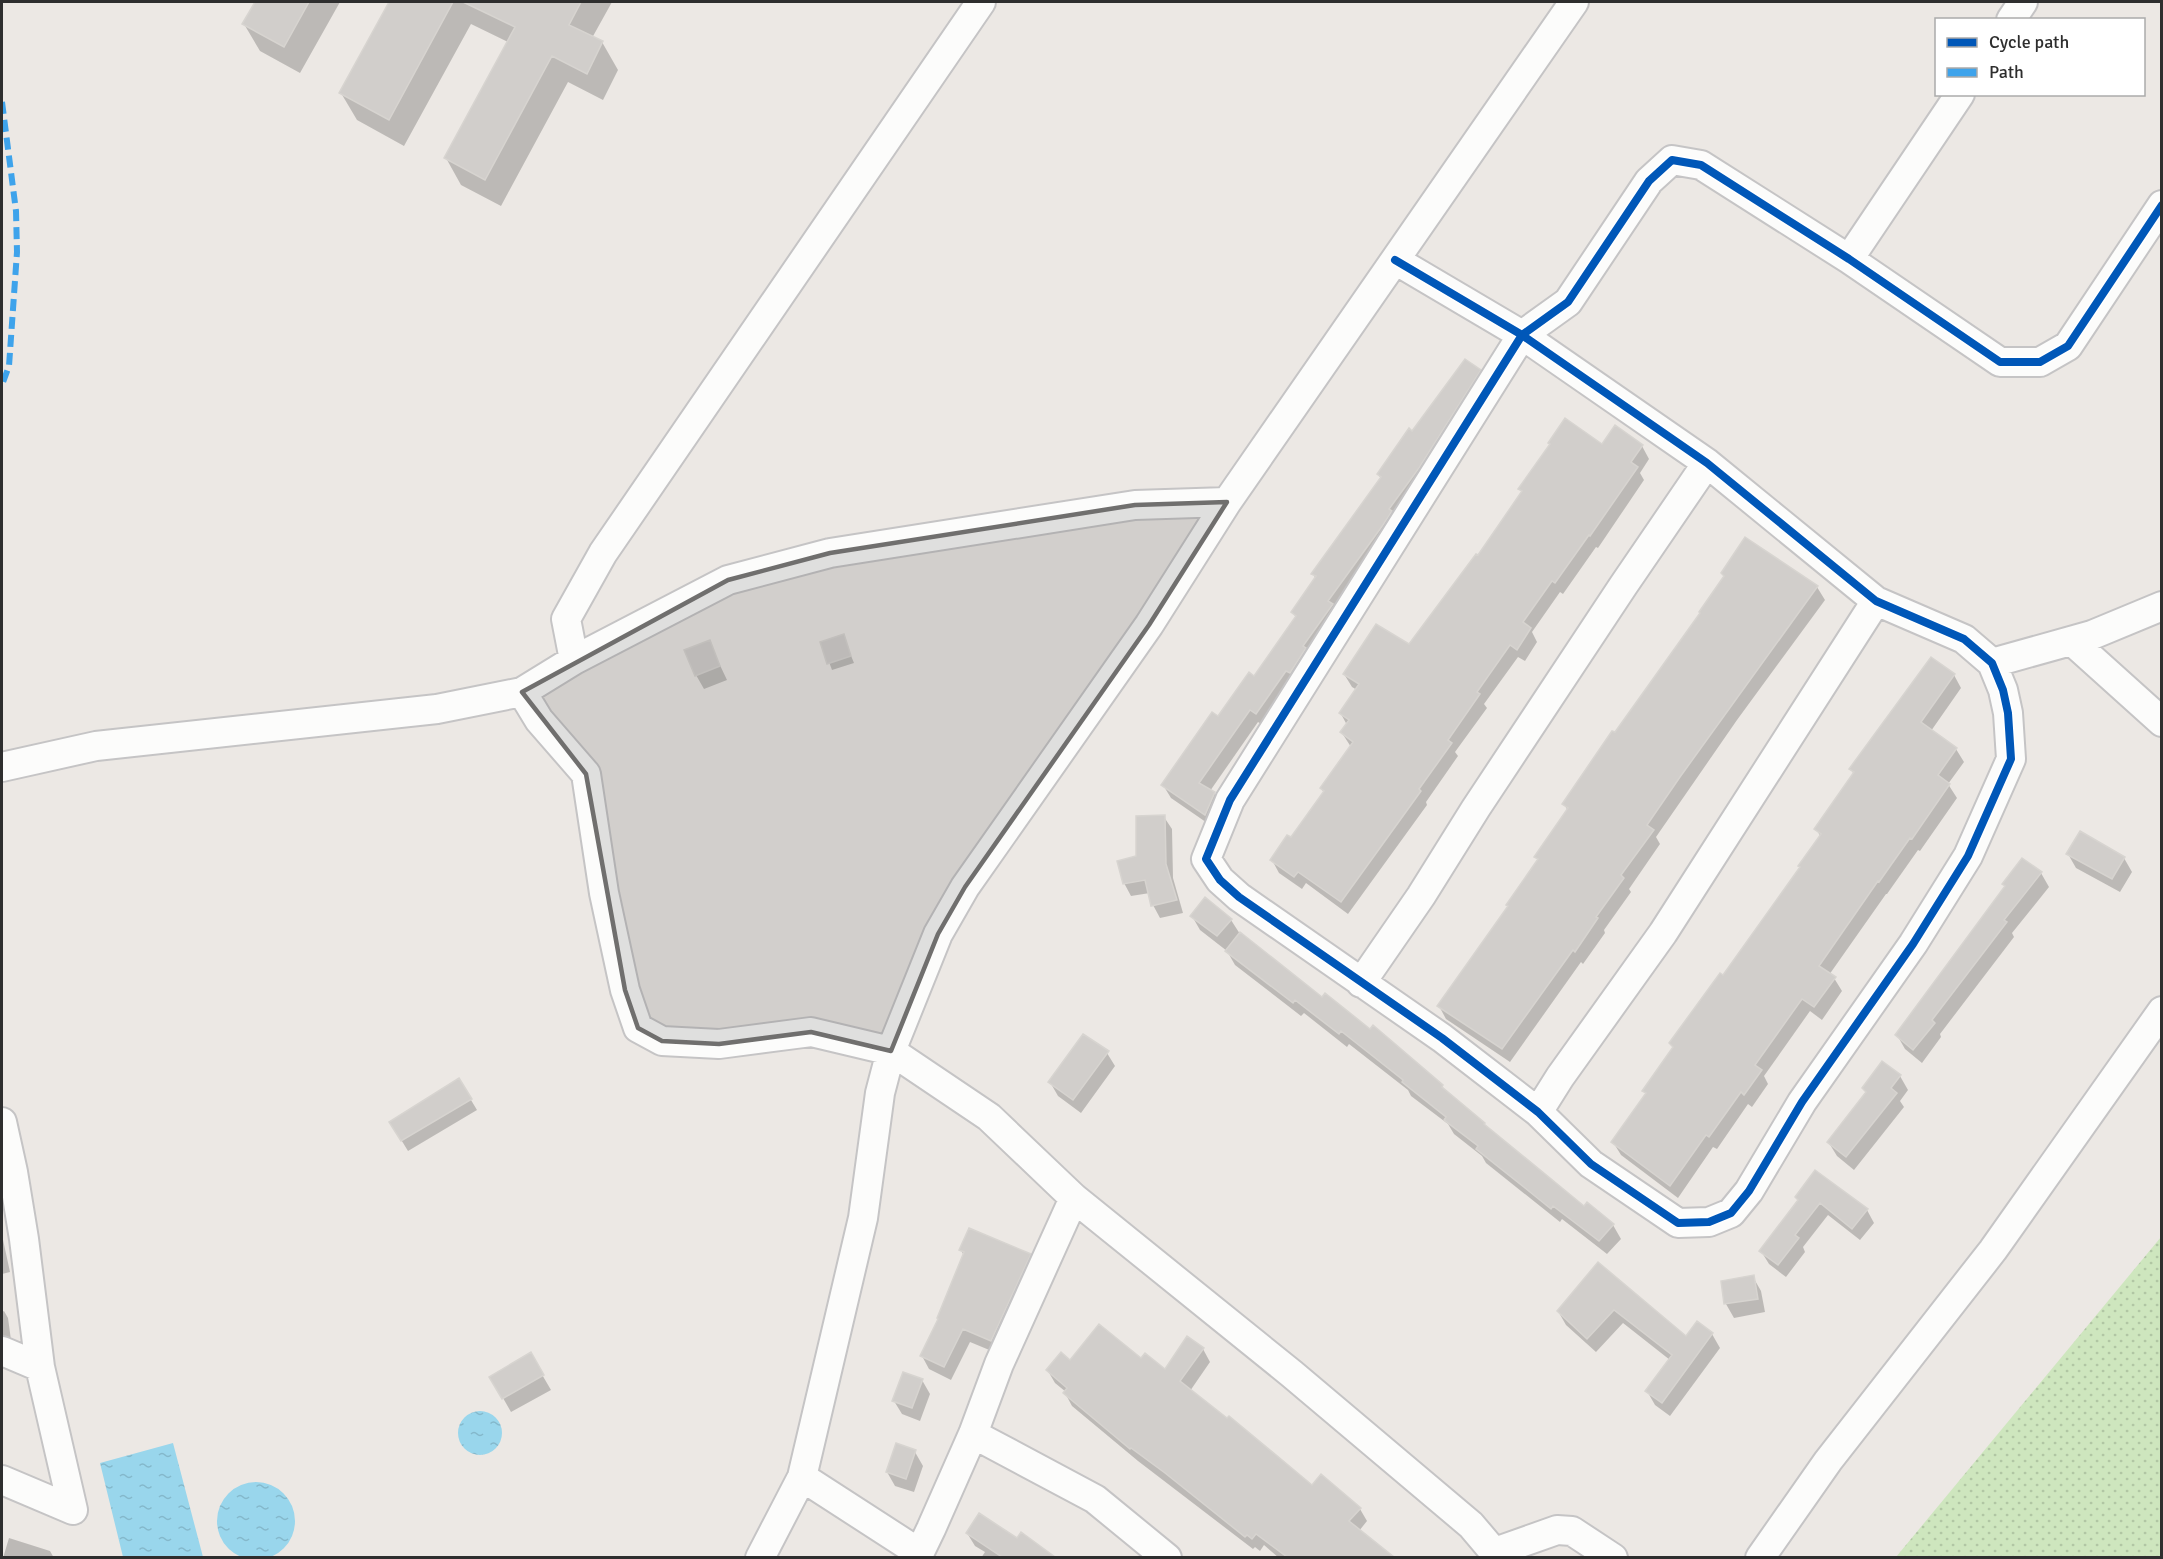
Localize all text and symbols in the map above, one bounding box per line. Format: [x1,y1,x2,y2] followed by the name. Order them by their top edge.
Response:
[1935,18,2145,96] legend
[1989,31,2069,53] text: Cycle path
[1989,61,2024,83] text: Path

